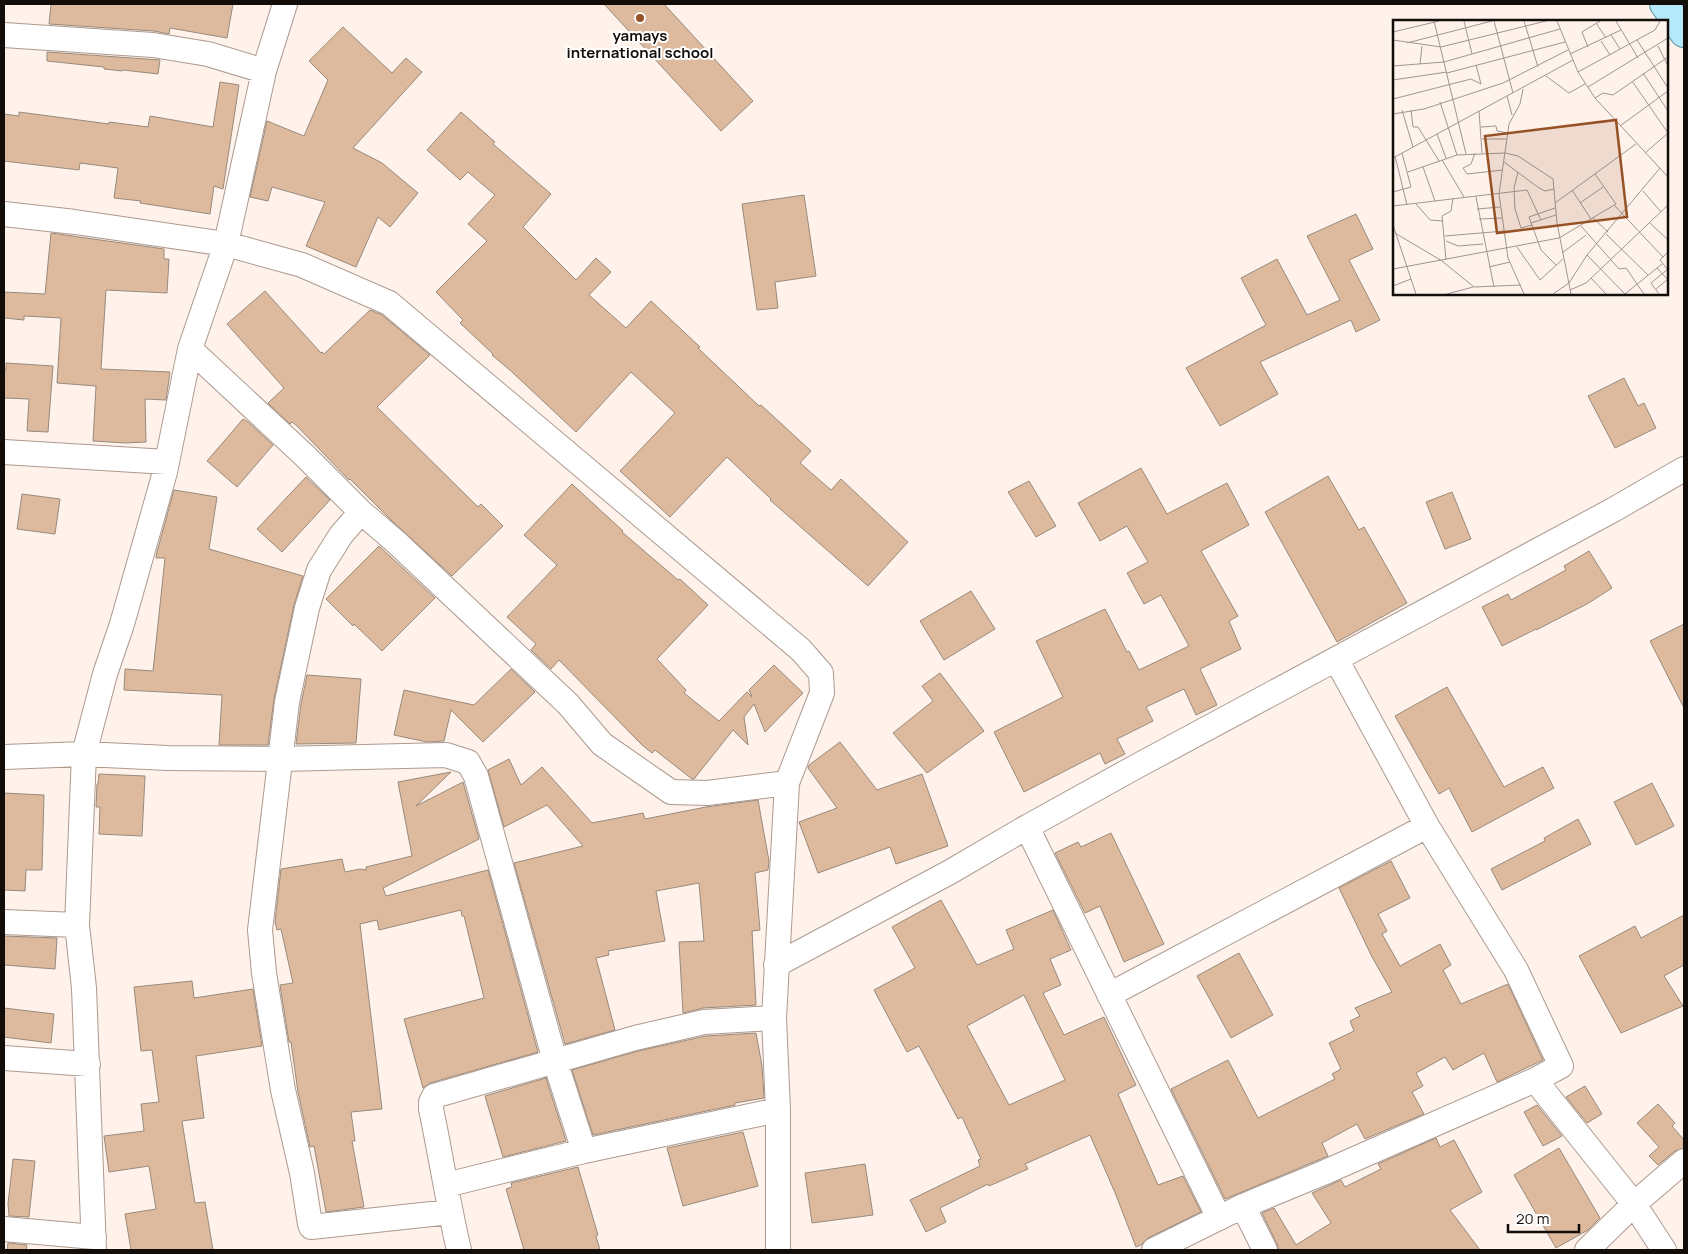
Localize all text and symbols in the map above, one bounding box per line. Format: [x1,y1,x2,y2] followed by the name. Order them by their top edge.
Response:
[634,12,646,24] marker: yamays international school
[1393,20,1668,295] inset map
[567,25,713,63] place label: yamays international school
[1508,1202,1579,1234] scale bar
[1516,1208,1549,1229] text: 20 m

